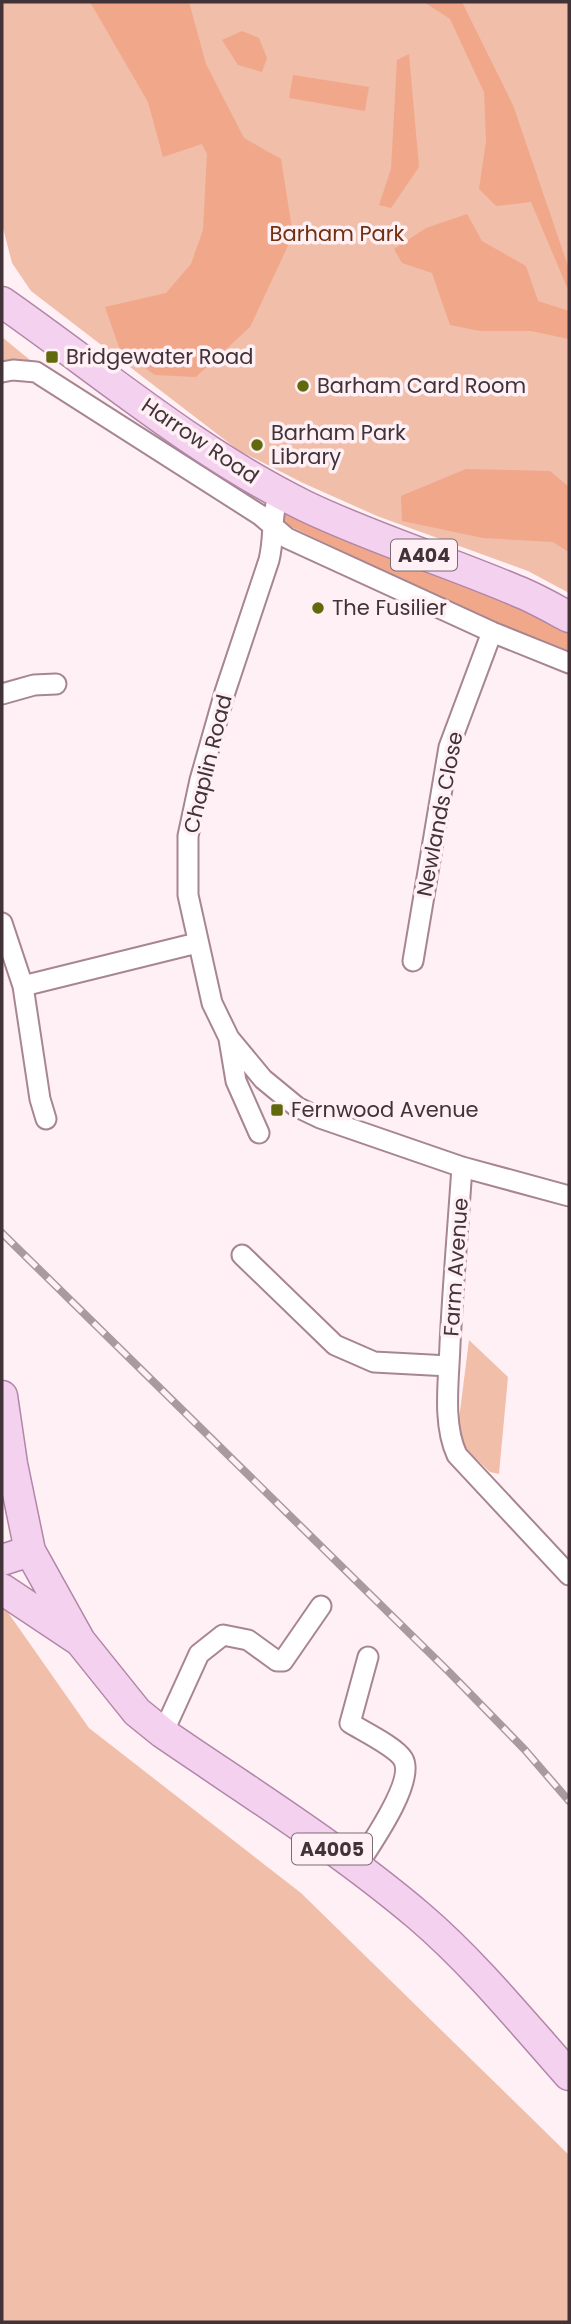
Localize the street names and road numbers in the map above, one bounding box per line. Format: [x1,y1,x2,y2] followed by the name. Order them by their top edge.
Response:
[136,391,264,490] street label: Harrow Road
[391,540,457,570] road number: A404
[176,691,239,836] street label: Chaplin Road
[409,729,470,899] street label: Newlands Close
[436,1197,475,1337] street label: Farm Avenue
[292,1834,372,1865] road number: A4005

